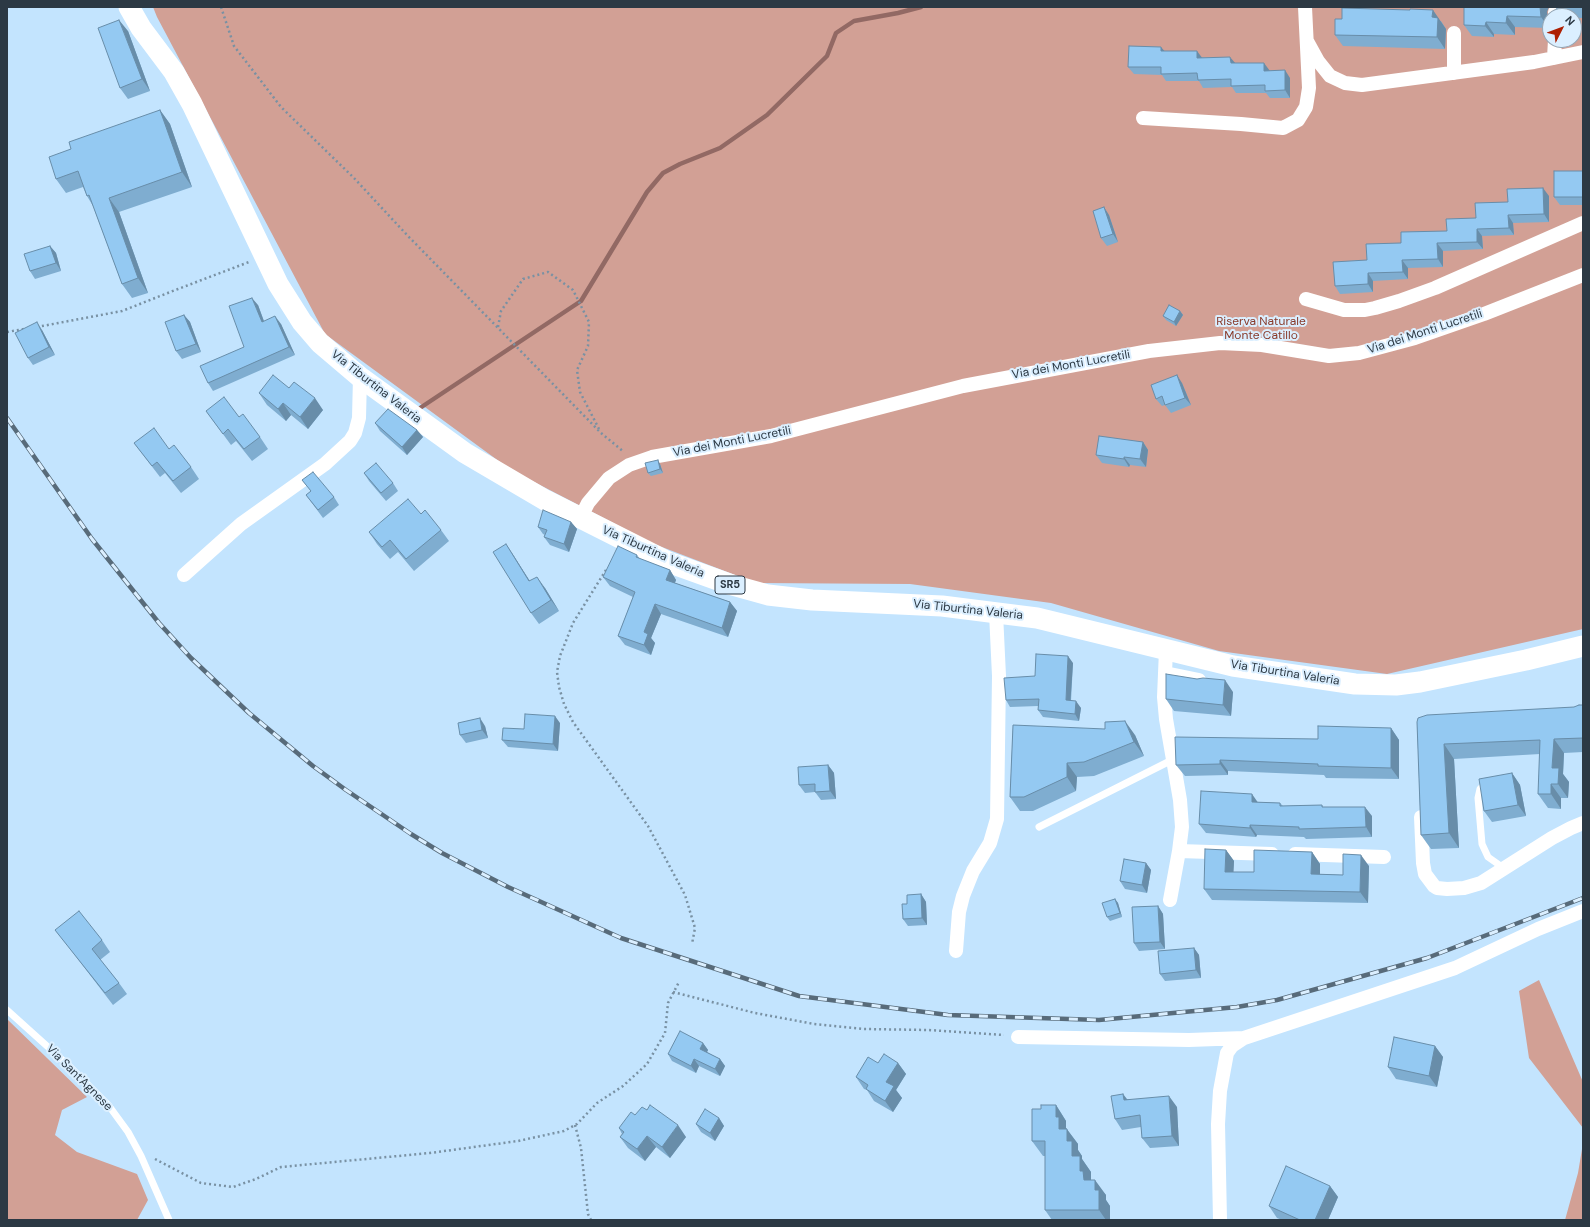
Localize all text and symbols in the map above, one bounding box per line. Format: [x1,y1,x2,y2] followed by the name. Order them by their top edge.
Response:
[1542,8,1582,48] north arrow
[1562,13,1578,28] text: N
[1366,307,1484,357] street label: Via dei Monti Lucretili
[1216,315,1306,343] park label: Riserva Naturale Monte Catillo
[328,347,424,427] street label: Via Tiburtina Valeria
[1011,347,1131,383] street label: Via dei Monti Lucretili
[672,423,792,461] street label: Via dei Monti Lucretili
[600,523,706,581] street label: Via Tiburtina Valeria
[715,576,745,594] road number: SR5
[912,597,1024,623] street label: Via Tiburtina Valeria
[1229,657,1341,689] street label: Via Tiburtina Valeria
[43,1042,115,1114] street label: Via Sant'Agnese

